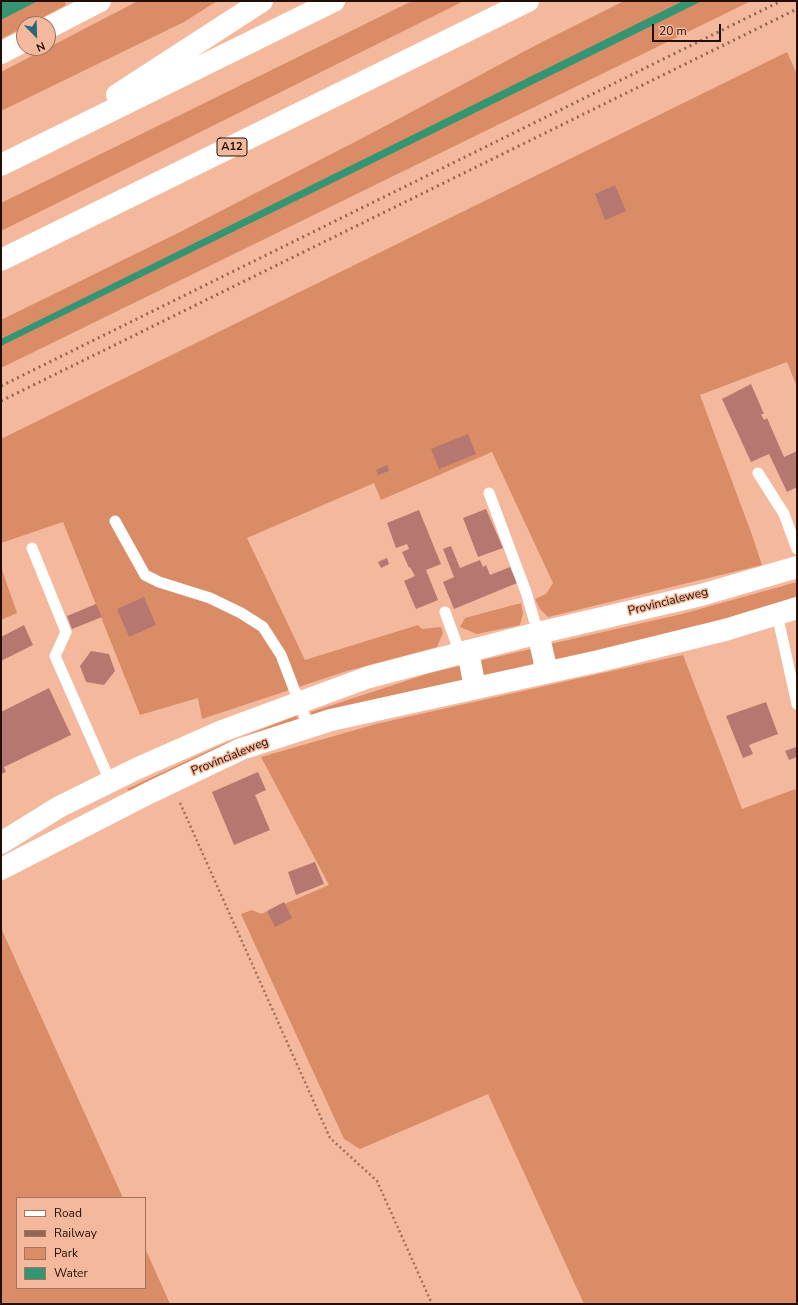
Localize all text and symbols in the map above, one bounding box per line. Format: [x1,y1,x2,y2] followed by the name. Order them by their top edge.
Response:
[16,16,56,56] north arrow
[654,16,723,42] scale bar
[659,23,687,39] text: 20 m
[34,38,47,55] text: N
[217,138,247,156] road number: A12
[626,585,710,619] street label: Provincialeweg
[189,735,271,779] street label: Provincialeweg
[16,1197,146,1289] legend
[54,1205,82,1221] text: Road
[54,1225,97,1241] text: Railway
[54,1245,78,1261] text: Park
[54,1265,88,1281] text: Water

